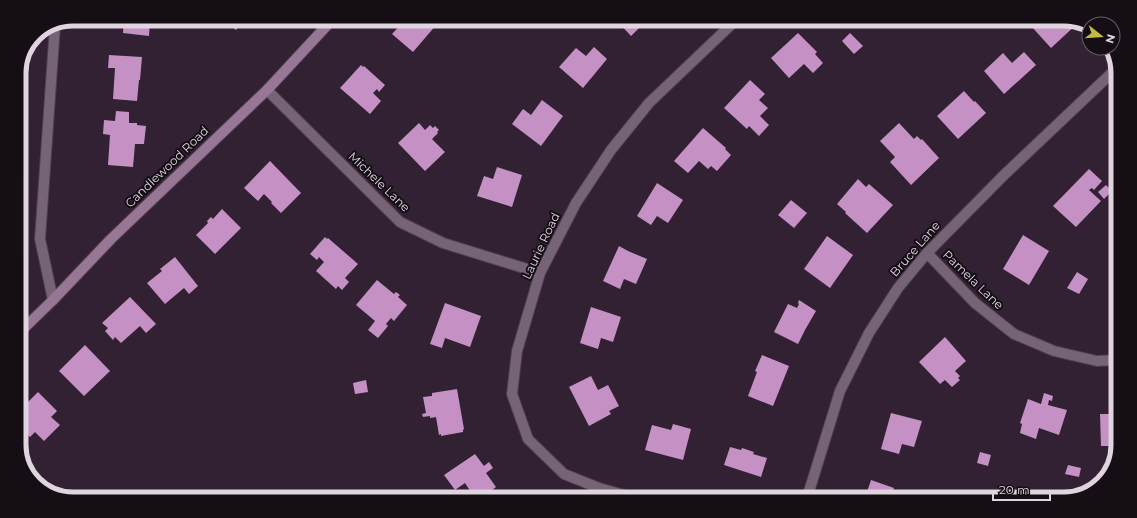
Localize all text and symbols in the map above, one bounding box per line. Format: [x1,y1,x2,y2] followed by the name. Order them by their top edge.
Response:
[1081,16,1121,56] north arrow
[1103,33,1119,45] text: N
[122,123,211,210] street label: Candlewood Road
[345,149,413,215] street label: Michele Lane
[519,210,563,282] street label: Laurie Road
[886,218,943,279] street label: Bruce Lane
[940,247,1007,312] street label: Pamela Lane
[993,476,1050,502] scale bar
[999,482,1030,497] text: 20 m

